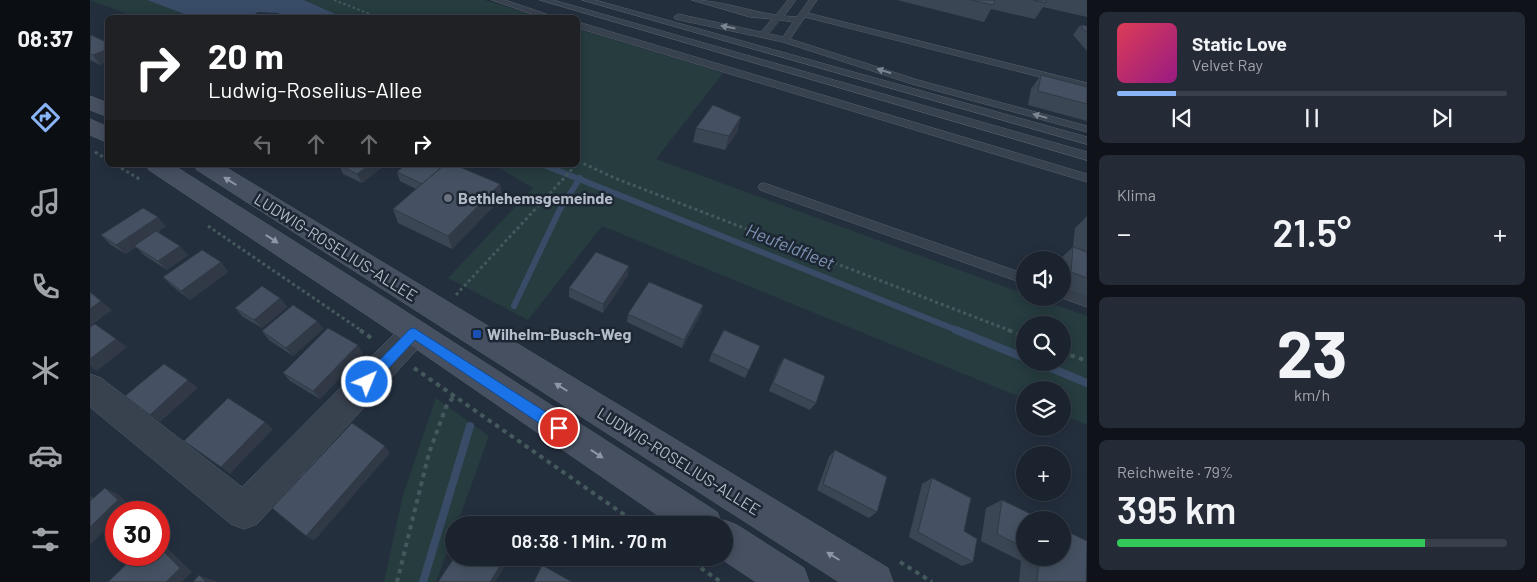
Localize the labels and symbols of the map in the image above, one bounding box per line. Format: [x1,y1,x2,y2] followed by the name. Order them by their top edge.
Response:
[720,23,735,31] one-way arrow
[876,67,891,75] one-way arrow
[1032,112,1047,120] one-way arrow
[223,176,237,186] one-way arrow
[458,188,613,207] place label: Bethlehemsgemeinde
[251,189,421,305] street label: LUDWIG-ROSELIUS-ALLEE
[442,192,454,204] marker: Bethlehemsgemeinde
[743,218,838,274] water label: Heufeldfleet
[265,234,278,243] one-way arrow
[487,324,631,343] place label: Wilhelm-Busch-Weg
[471,328,483,340] marker: Wilhelm-Busch-Weg
[340,355,392,407] position arrow
[555,382,568,391] one-way arrow
[594,403,764,519] street label: LUDWIG-ROSELIUS-ALLEE
[538,407,580,449] pin
[590,449,604,458] one-way arrow
[105,501,170,566] speed limit sign: 30
[826,552,839,561] one-way arrow

